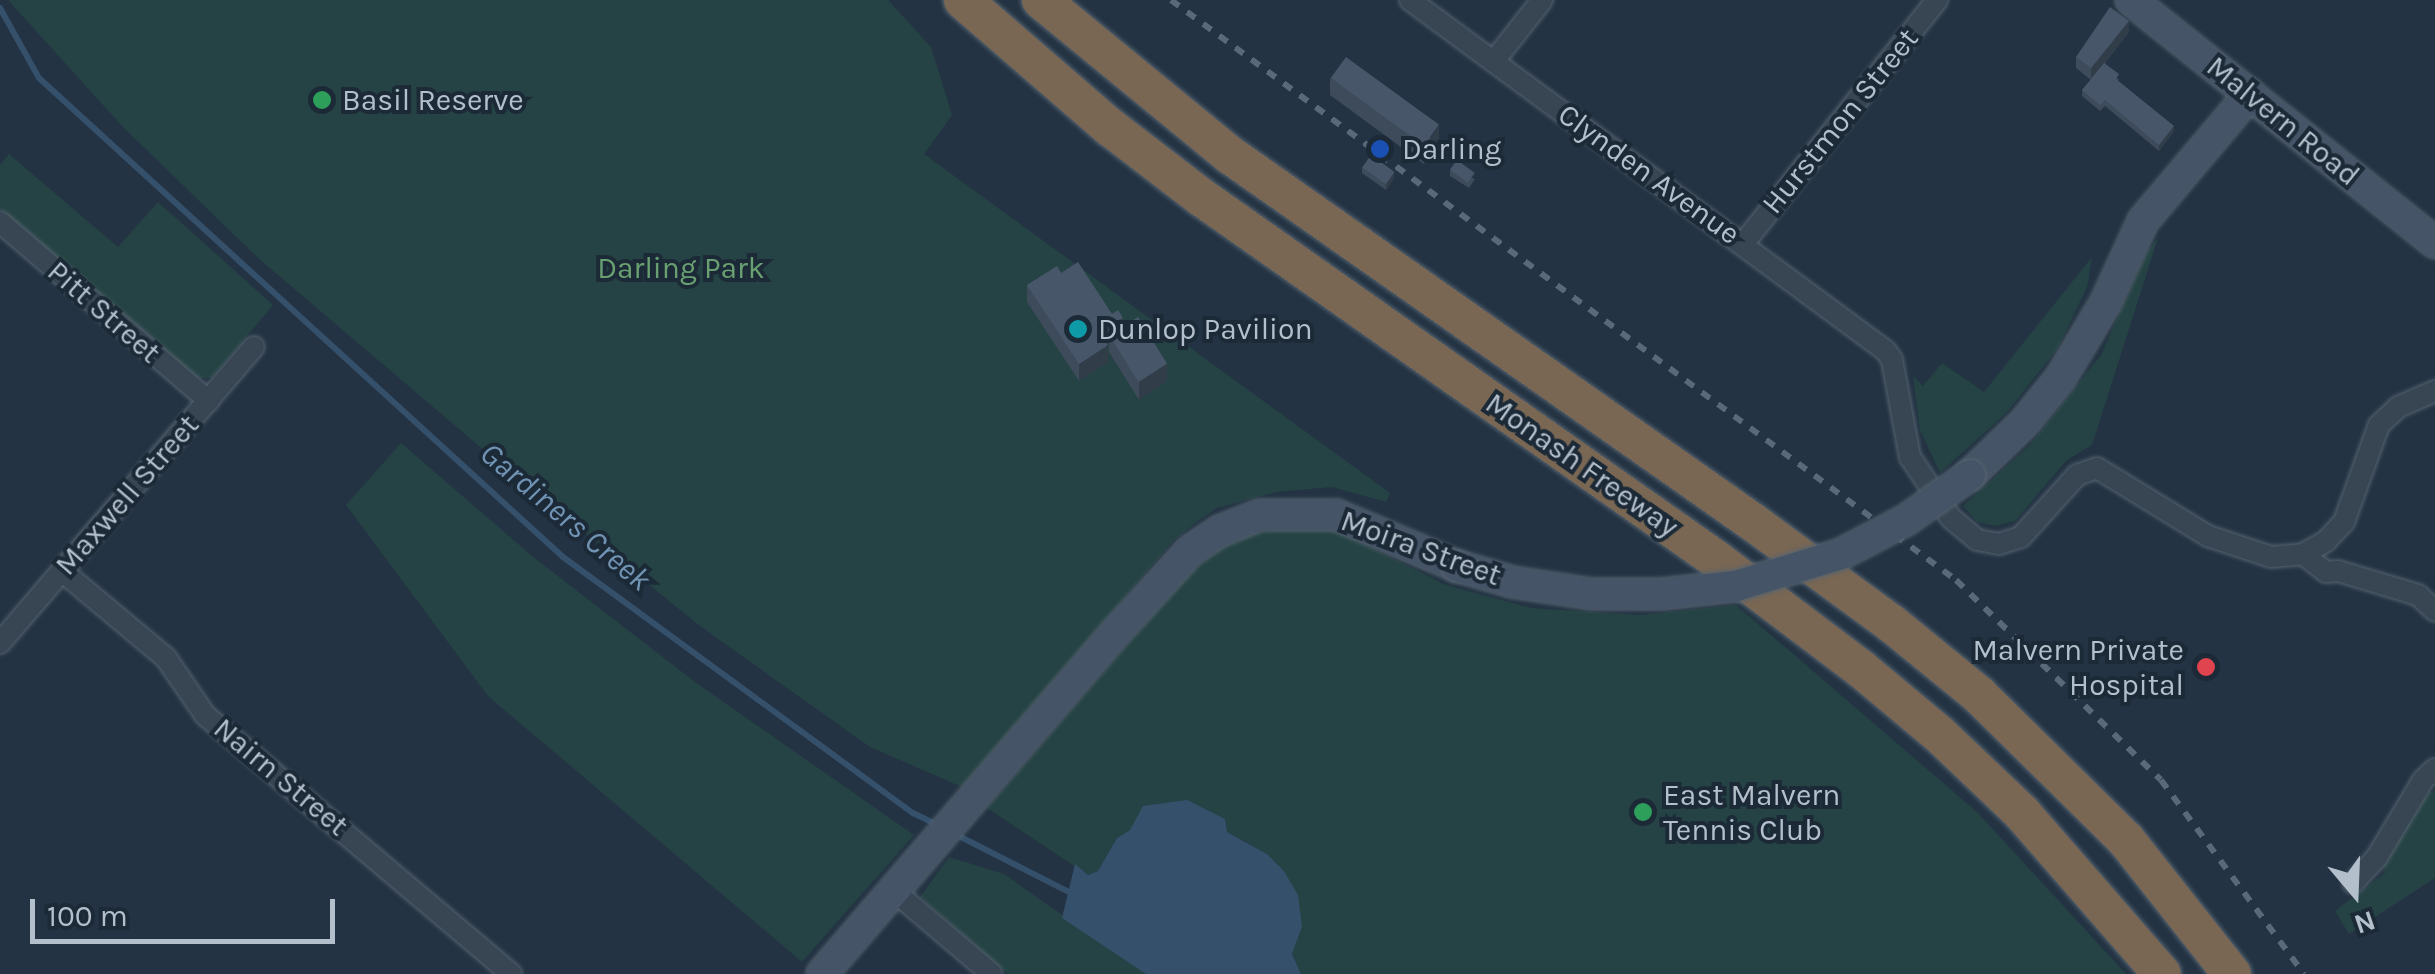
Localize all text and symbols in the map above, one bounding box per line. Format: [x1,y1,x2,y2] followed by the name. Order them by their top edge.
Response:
[1754,21,1926,221] street label: Hurstmon Street
[2199,49,2367,193] street label: Malvern Road
[342,82,524,118] place label: Basil Reserve
[311,89,333,111] marker: Basil Reserve
[1551,96,1747,252] street label: Clynden Avenue
[1402,131,1502,167] place label: Darling
[1367,136,1393,162] marker: Darling
[597,250,765,286] park label: Darling Park
[40,253,168,371] street label: Pitt Street
[1098,311,1312,347] place label: Dunlop Pavilion
[1067,318,1089,340] marker: Dunlop Pavilion
[1479,385,1685,545] street label: Monash Freeway
[48,407,206,583] street label: Maxwell Street
[472,434,658,600] water label: Gardiners Creek
[1336,502,1506,594] street label: Moira Street
[1972,632,2184,702] place label: Malvern Private Hospital
[2193,654,2219,680] marker: Malvern Private Hospital
[206,710,356,844] street label: Nairn Street
[1663,777,1840,848] place label: East Malvern Tennis Club
[1632,801,1654,823] marker: East Malvern Tennis Club
[2305,844,2405,944] north arrow
[35,879,340,941] scale bar
[47,898,128,934] text: 100 m
[2350,904,2380,942] text: N

